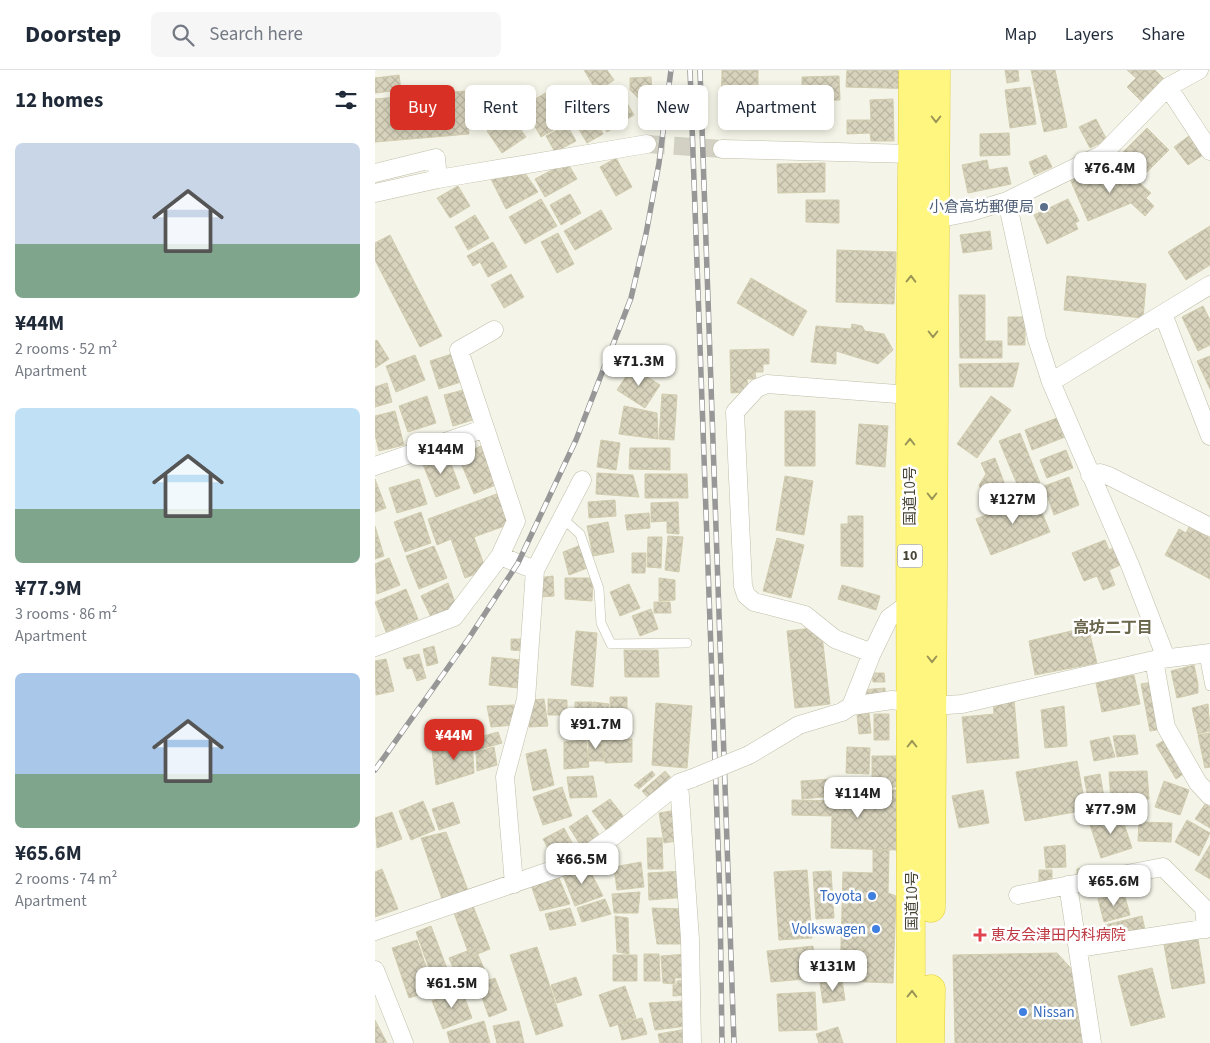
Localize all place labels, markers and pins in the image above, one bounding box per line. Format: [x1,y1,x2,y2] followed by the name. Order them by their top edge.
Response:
[1069,152,1151,194] pin: ¥76.4M
[929,197,1034,218] place label: 小倉高坊郵便局
[1038,201,1050,213] marker: 小倉高坊郵便局
[598,344,680,387] pin: ¥71.3M
[406,432,476,475] pin: ¥144M
[978,482,1048,525] pin: ¥127M
[555,708,637,750] pin: ¥91.7M
[424,718,484,761] pin: ¥44M
[823,776,893,819] pin: ¥114M
[1070,792,1152,835] pin: ¥77.9M
[541,842,623,885] pin: ¥66.5M
[1073,864,1155,907] pin: ¥65.6M
[820,886,862,907] place label: Toyota
[866,890,878,902] marker: Toyota
[792,919,866,940] place label: Volkswagen
[870,923,882,935] marker: Volkswagen
[991,925,1126,946] place label: 恵友会津田内科病院
[973,928,987,942] marker: 恵友会津田内科病院
[798,950,868,992] pin: ¥131M
[411,966,493,1009] pin: ¥61.5M
[1033,1002,1075,1023] place label: Nissan
[1017,1006,1029,1018] marker: Nissan

